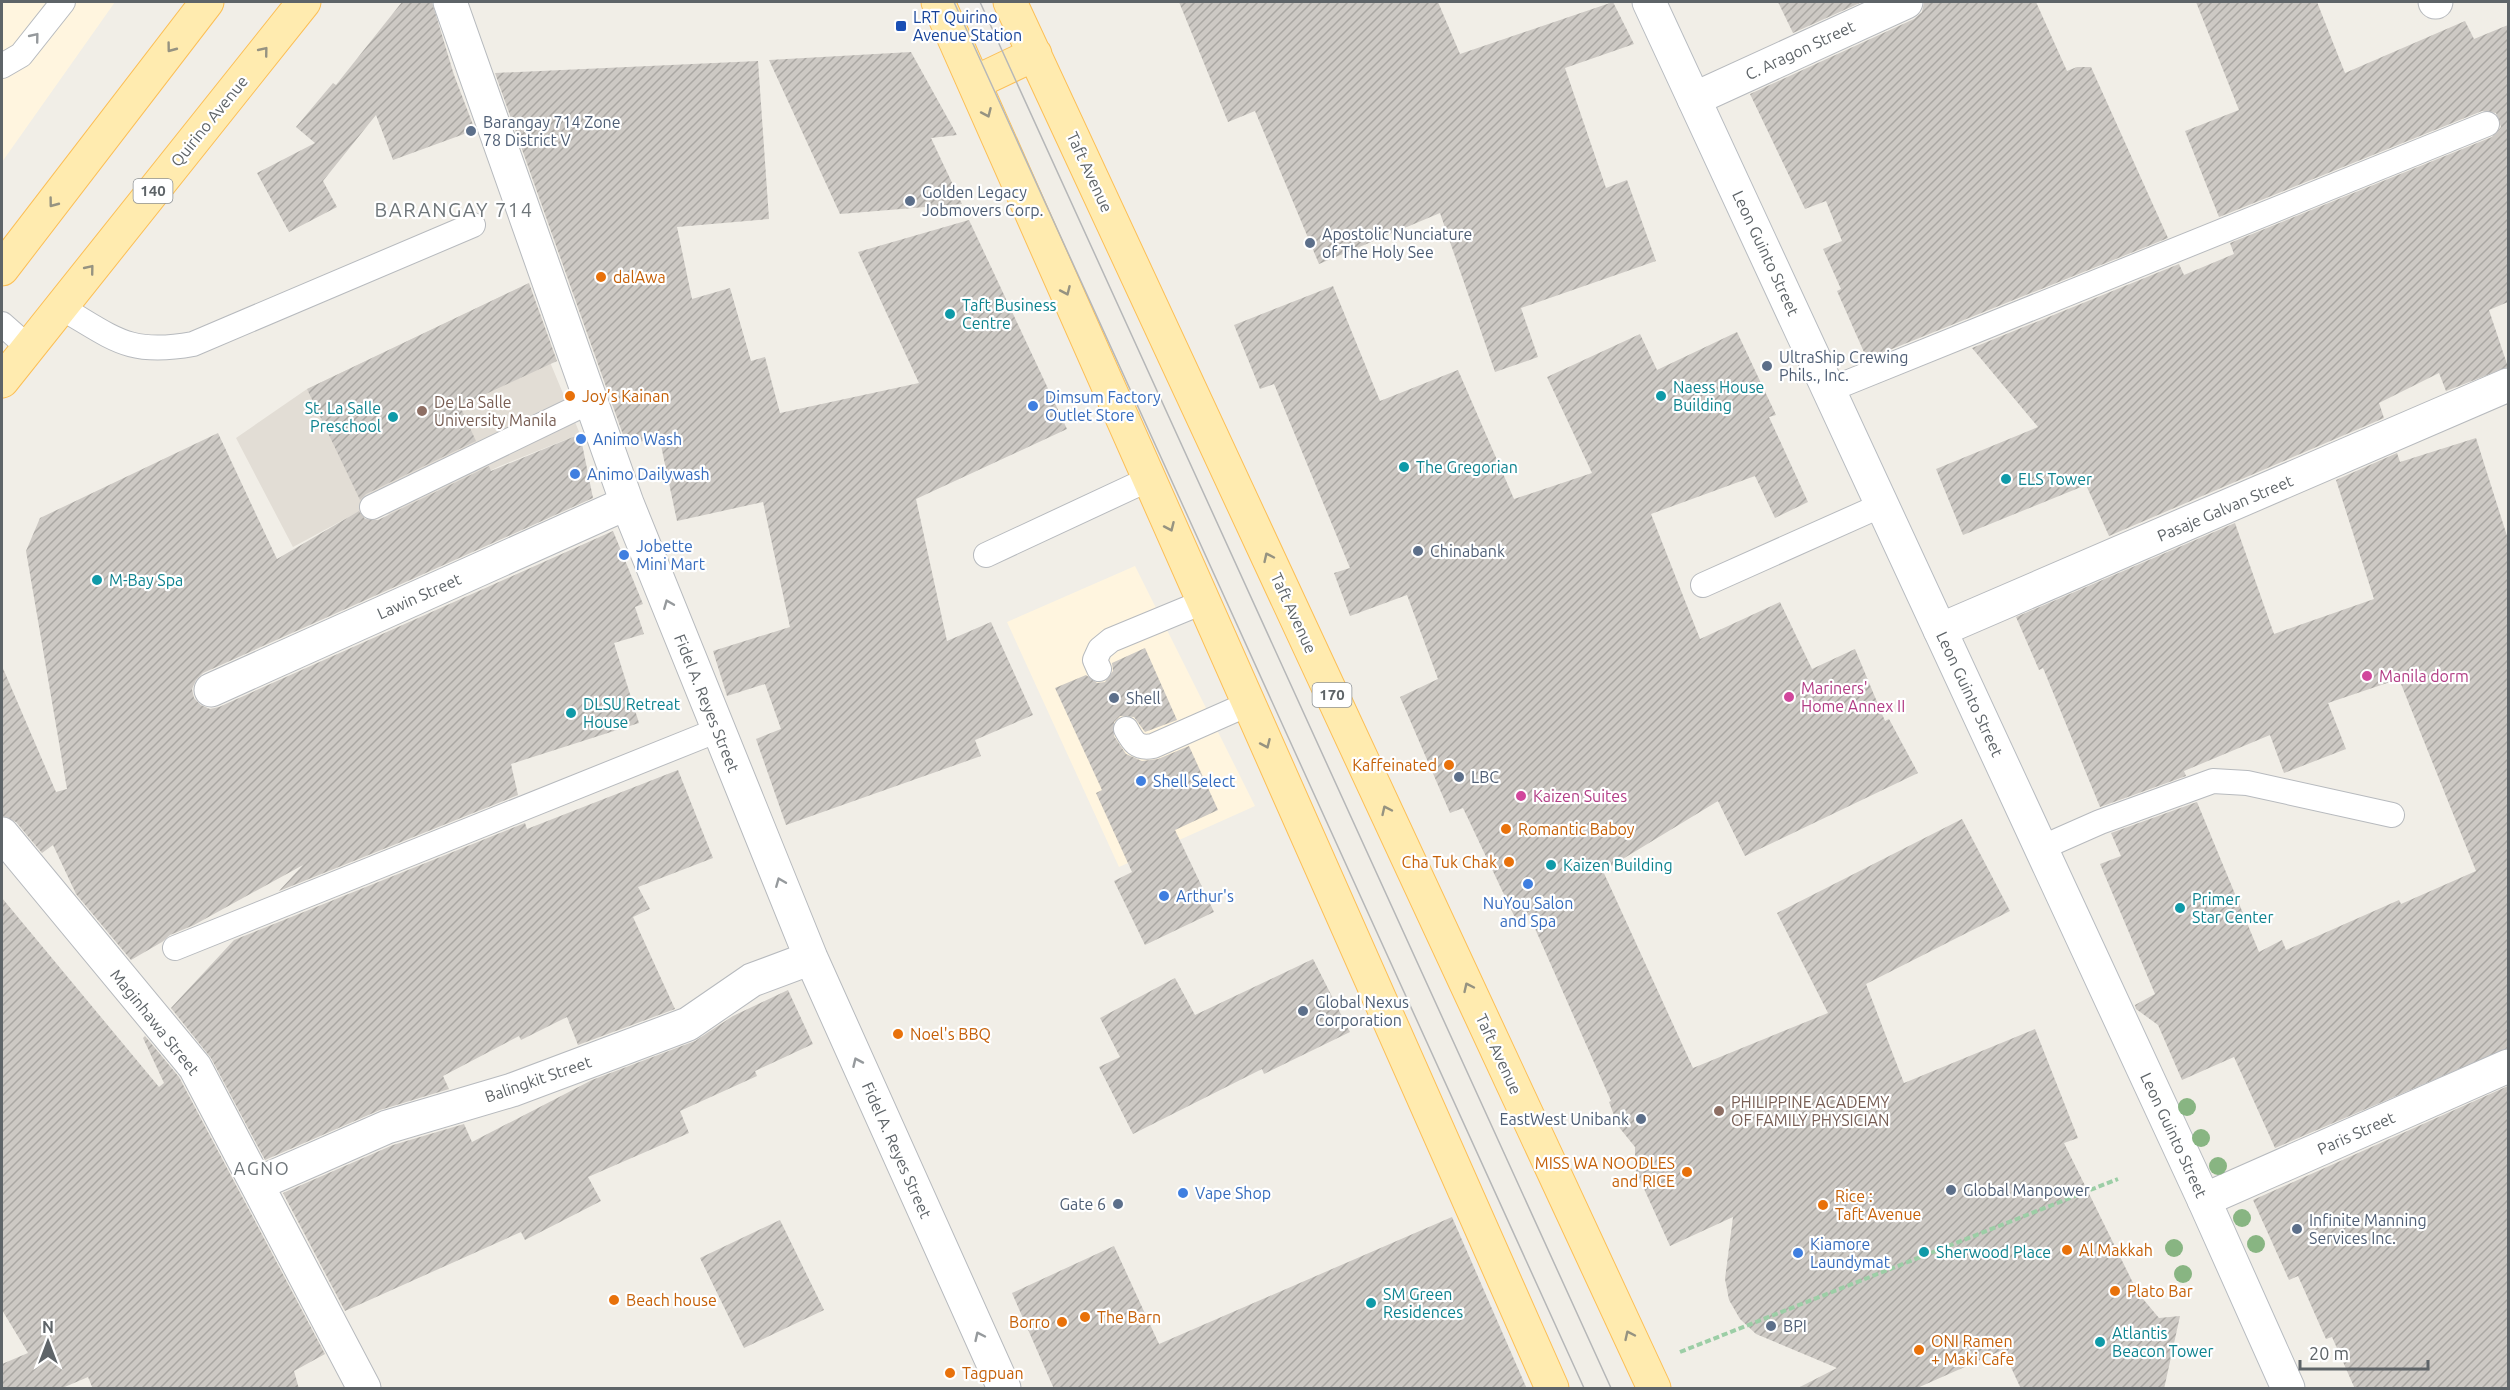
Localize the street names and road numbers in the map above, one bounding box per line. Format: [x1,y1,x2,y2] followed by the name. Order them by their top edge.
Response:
[1743,17,1858,83] street label: C. Aragon Street
[167,72,251,170] street label: Quirino Avenue
[1064,129,1116,215] street label: Taft Avenue
[134,179,172,203] road number: 140
[1729,188,1803,319] street label: Leon Guinto Street
[2154,471,2296,545] street label: Pasaje Galvan Street
[374,569,464,623] street label: Lawin Street
[1268,570,1320,656] street label: Taft Avenue
[1933,629,2007,760] street label: Leon Guinto Street
[671,631,743,775] street label: Fidel A. Reyes Street
[1312,683,1352,707] road number: 170
[107,966,204,1079] street label: Maginhawa Street
[1473,1011,1525,1097] street label: Taft Avenue
[482,1052,594,1106] street label: Balingkit Street
[2137,1070,2211,1201] street label: Leon Guinto Street
[859,1079,935,1222] street label: Fidel A. Reyes Street
[2314,1108,2398,1158] street label: Paris Street

